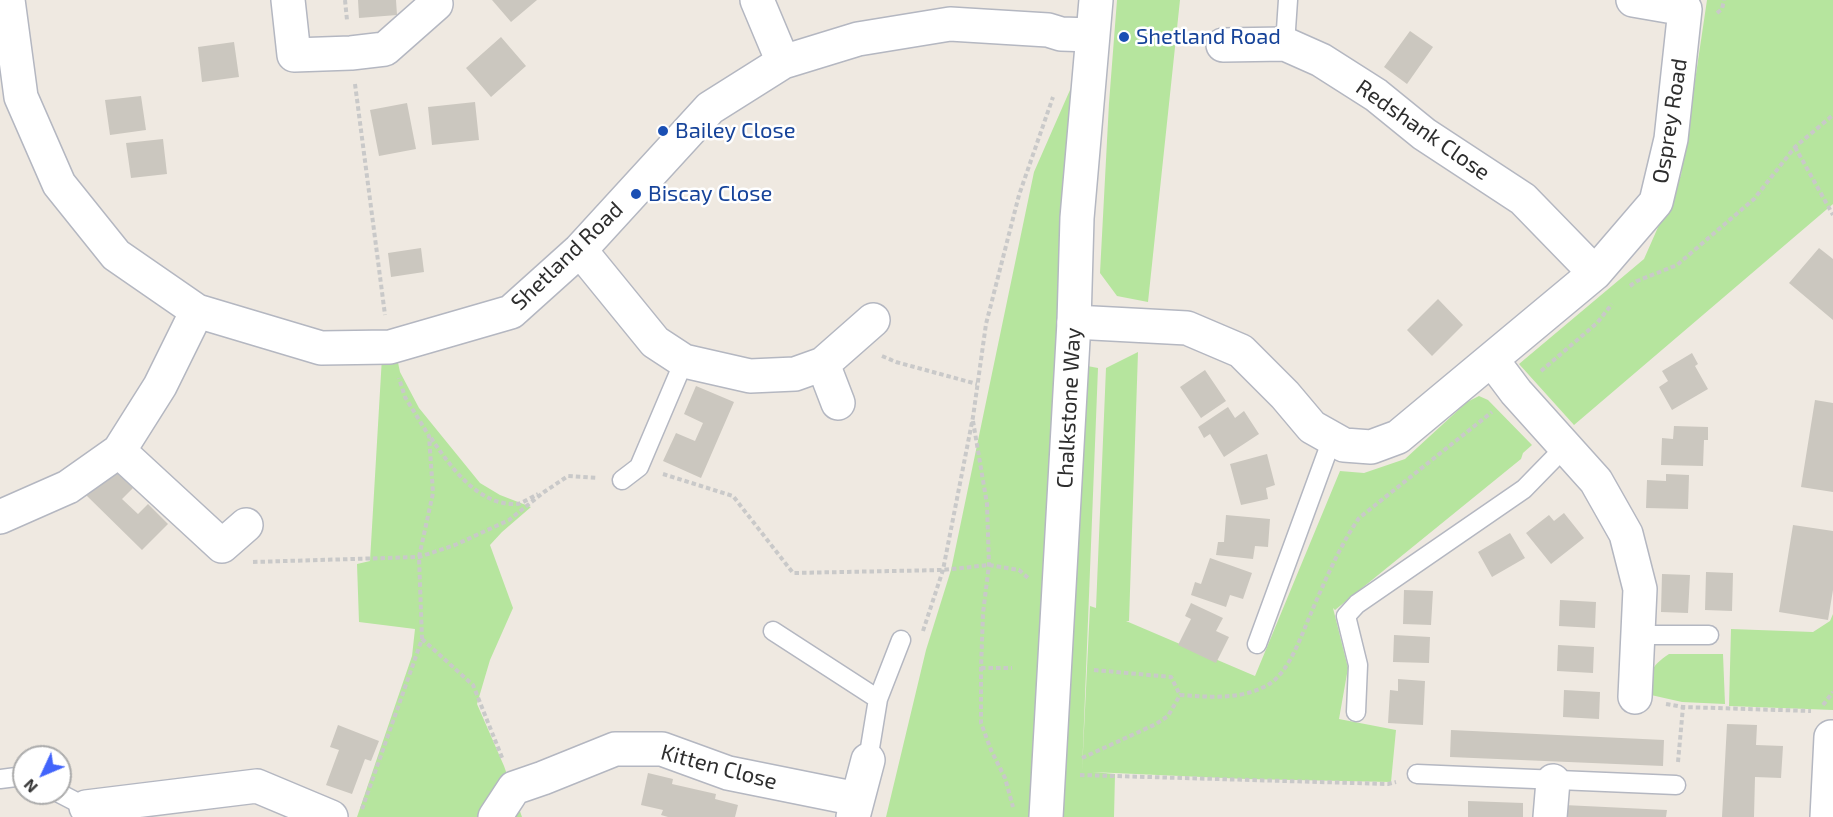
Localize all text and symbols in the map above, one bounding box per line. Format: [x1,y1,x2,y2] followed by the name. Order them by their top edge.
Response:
[1136,24,1281,50] place label: Shetland Road
[1117,30,1131,44] marker: Shetland Road
[1647,57,1693,185] street label: Osprey Road
[1351,74,1495,186] street label: Redshank Close
[675,118,796,144] place label: Bailey Close
[656,124,670,138] marker: Bailey Close
[648,181,772,207] place label: Biscay Close
[629,187,643,201] marker: Biscay Close
[506,196,628,316] street label: Shetland Road
[1052,327,1086,489] street label: Chalkstone Way
[658,739,780,795] street label: Kitten Close
[12,745,72,805] north arrow
[19,776,41,797] text: N

